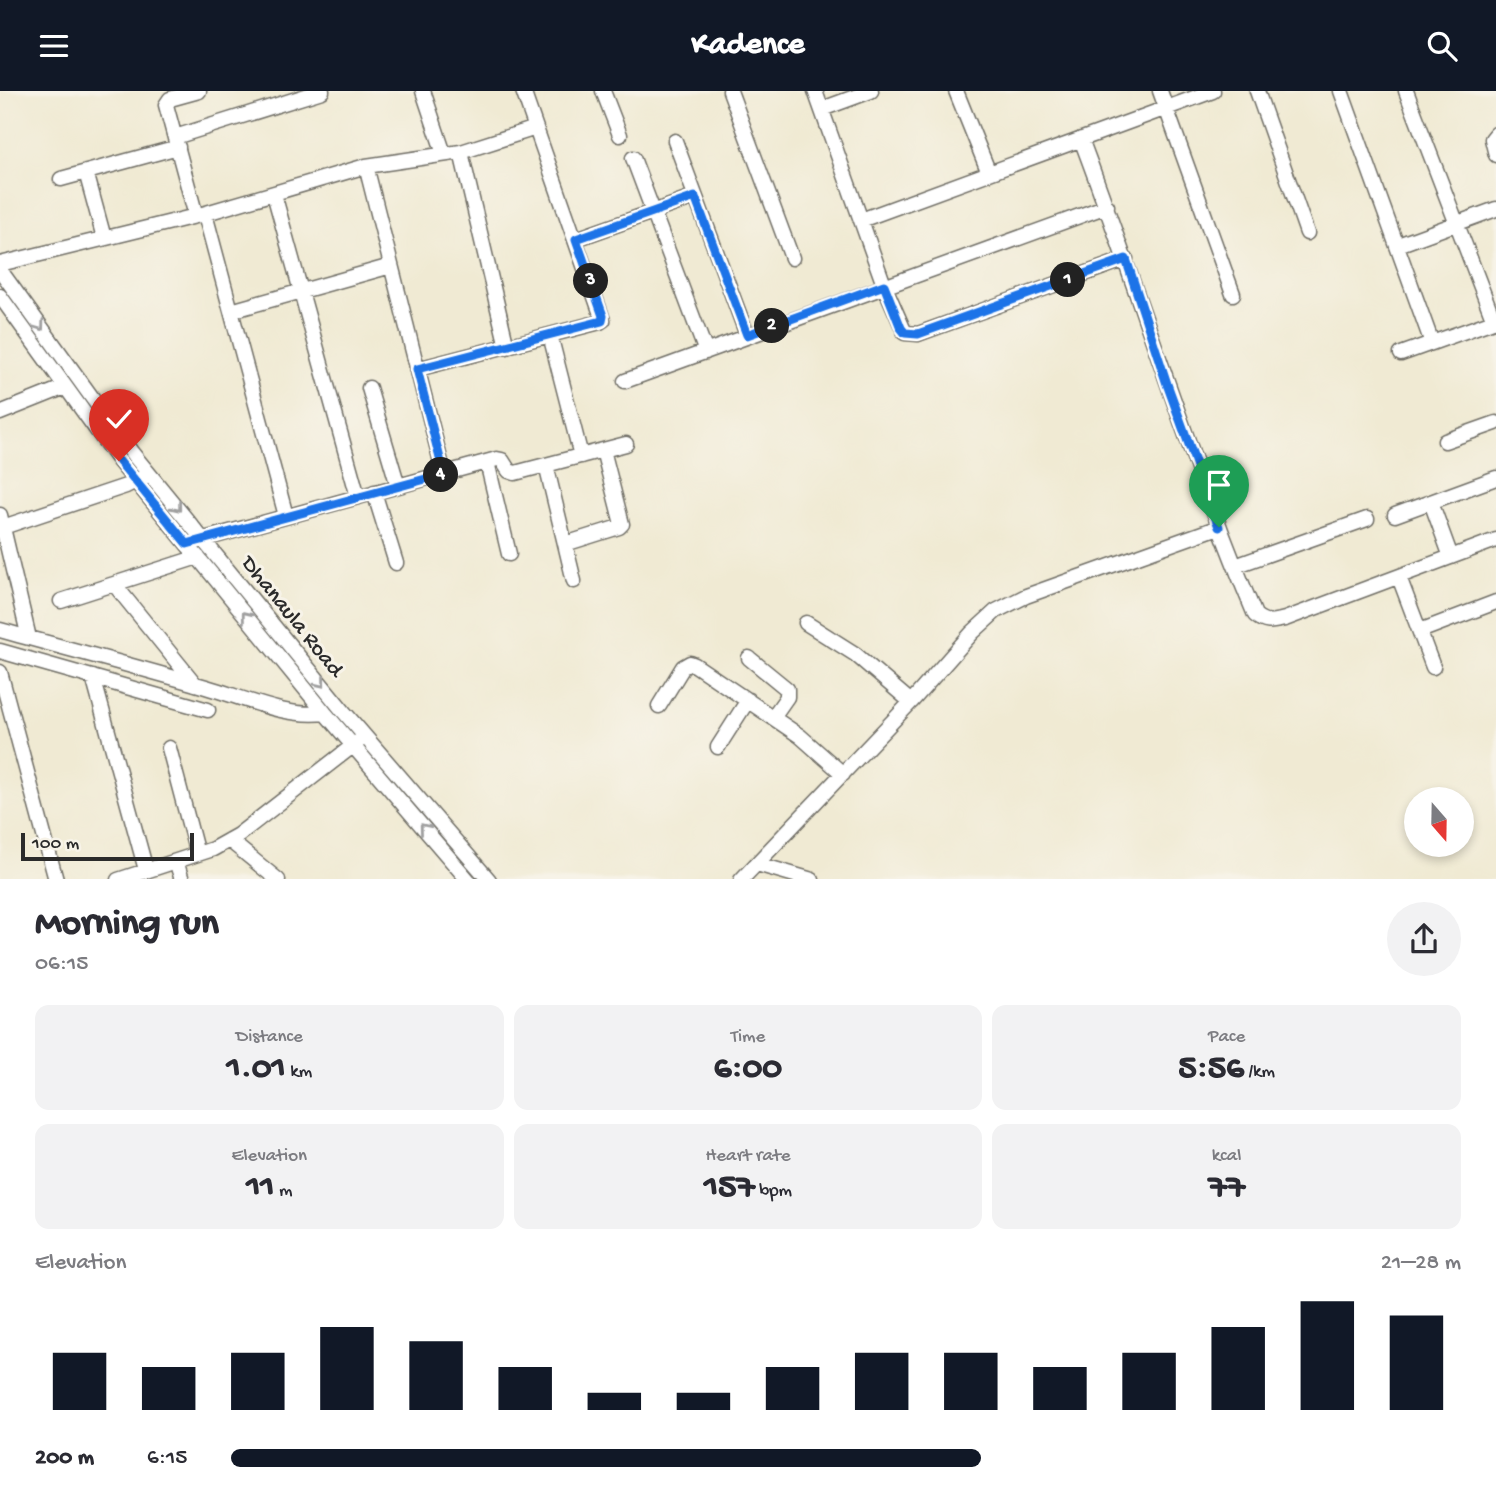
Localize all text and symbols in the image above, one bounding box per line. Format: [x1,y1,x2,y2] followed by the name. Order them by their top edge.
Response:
[35,27,73,65] icon: menu
[691,27,805,65] text: Kadence
[1423,27,1461,65] icon: search
[574,263,608,299] pin: 3
[1050,263,1086,297] pin: 1
[1064,268,1071,291] text: 1
[586,269,595,292] text: 3
[754,309,790,343] pin: 2
[767,314,776,337] text: 2
[32,318,44,330] one-way arrow
[89,389,149,461] pin
[100,400,138,438] icon: check
[1189,455,1249,527] pin
[424,457,458,493] pin: 4
[436,463,445,486] text: 4
[1200,466,1238,504] icon: arrive
[168,500,181,512] one-way arrow
[233,550,349,684] street label: Dhanaula Road
[242,611,254,624] one-way arrow
[312,676,325,688] one-way arrow
[1404,787,1474,857] north arrow
[1404,787,1474,857] map controls
[419,823,432,835] one-way arrow
[21,831,194,862] scale bar
[32,833,79,856] text: 100 m
[1387,902,1461,976] button: share
[35,903,219,947] text: Morning run
[35,951,88,978] text: 06:15
[236,1026,303,1049] text: Distance
[731,1026,765,1049] text: Time
[1208,1026,1245,1049] text: Pace
[227,1049,286,1090] text: 1.01
[714,1049,782,1090] text: 6:00
[1178,1049,1244,1090] text: 5:56
[286,1061,312,1084] text: km
[1244,1061,1275,1084] text: /km
[232,1145,307,1168] text: Elevation
[705,1145,791,1168] text: Heart rate
[1212,1145,1241,1168] text: kcal
[246,1168,274,1209] text: 11
[704,1168,755,1209] text: 157
[1208,1168,1245,1209] text: 77
[274,1180,292,1203] text: m
[755,1180,792,1203] text: bpm
[35,1250,126,1277] text: Elevation
[1381,1250,1461,1277] text: 21–28 m
[35,1445,94,1472] text: 200 m
[147,1445,187,1472] text: 6:15

